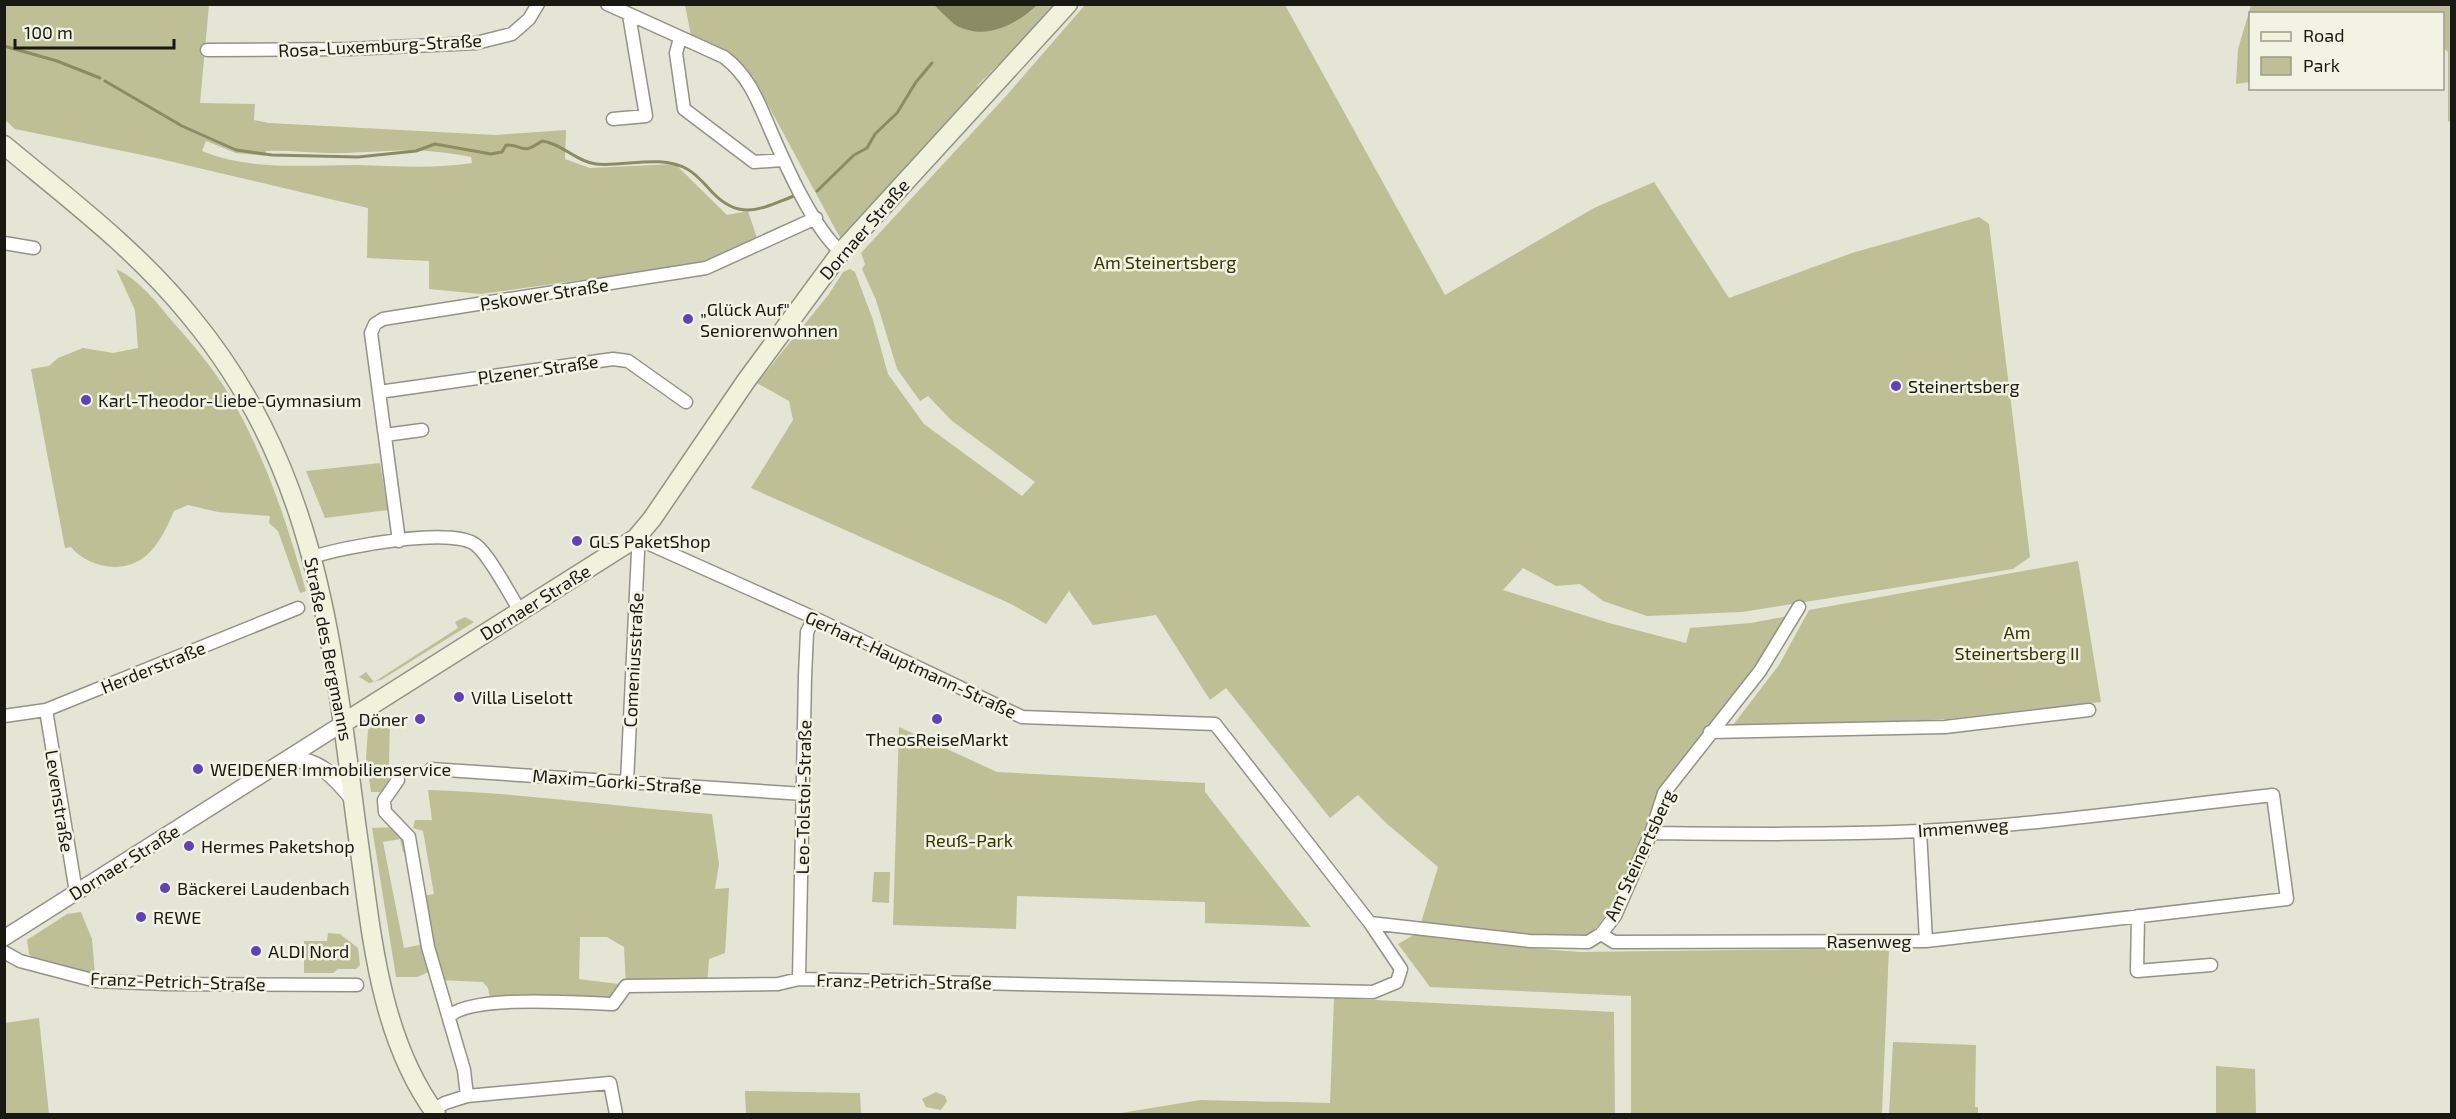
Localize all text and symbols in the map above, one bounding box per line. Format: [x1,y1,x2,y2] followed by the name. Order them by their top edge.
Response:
[15,12,174,50] scale bar
[2249,12,2444,90] legend
[24,21,73,43] text: 100 m
[2303,24,2344,46] text: Road
[278,29,482,61] street label: Rosa-Luxemburg-Straße
[2303,54,2340,76] text: Park
[814,174,914,284] street label: Dornaer Straße
[1094,251,1236,273] park label: Am Steinertsberg
[478,273,610,315] street label: Pskower Straße
[700,298,838,341] place label: „Glück Auf" Seniorenwohnen
[681,312,695,326] marker: „Glück Auf" Seniorenwohnen
[476,350,600,388] street label: Plzener Straße
[1908,375,2019,397] place label: Steinertsberg
[1889,379,1903,393] marker: Steinertsberg
[98,389,362,411] place label: Karl-Theodor-Liebe-Gymnasium
[79,393,93,407] marker: Karl-Theodor-Liebe-Gymnasium
[589,530,711,552] place label: GLS PaketShop
[570,534,584,548] marker: GLS PaketShop
[300,555,358,743] street label: Straße des Bergmanns
[476,559,594,645] street label: Dornaer Straße
[618,592,648,728] street label: Comeniusstraße
[802,605,1020,723] street label: Gerhart-Hauptmann-Straße
[1955,621,2079,664] park label: Am Steinertsberg II
[97,636,209,698] street label: Herderstraße
[471,686,573,708] place label: Villa Liselott
[452,690,466,704] marker: Villa Liselott
[358,708,408,730] place label: Döner
[413,712,427,726] marker: Döner
[930,712,944,726] marker: TheosReiseMarkt
[791,720,815,874] street label: Leo-Tolstoi-Straße
[866,728,1009,750] place label: TheosReiseMarkt
[41,748,79,854] street label: Levenstraße
[210,758,451,780] place label: WEIDENER Immobilienservice
[191,762,205,776] marker: WEIDENER Immobilienservice
[532,764,702,798] street label: Maxim-Gorki-Straße
[1599,786,1679,924] street label: Am Steinertsberg
[1917,813,2009,841] street label: Immenweg
[65,819,183,905] street label: Dornaer Straße
[925,829,1013,851] park label: Reuß-Park
[201,835,355,857] place label: Hermes Paketshop
[182,839,196,853] marker: Hermes Paketshop
[177,877,350,899] place label: Bäckerei Laudenbach
[158,881,172,895] marker: Bäckerei Laudenbach
[153,906,201,928] place label: REWE
[134,910,148,924] marker: REWE
[1827,930,1911,952] street label: Rasenweg
[268,940,349,962] place label: ALDI Nord
[249,944,263,958] marker: ALDI Nord
[90,967,266,995] street label: Franz-Petrich-Straße
[816,968,992,994] street label: Franz-Petrich-Straße

